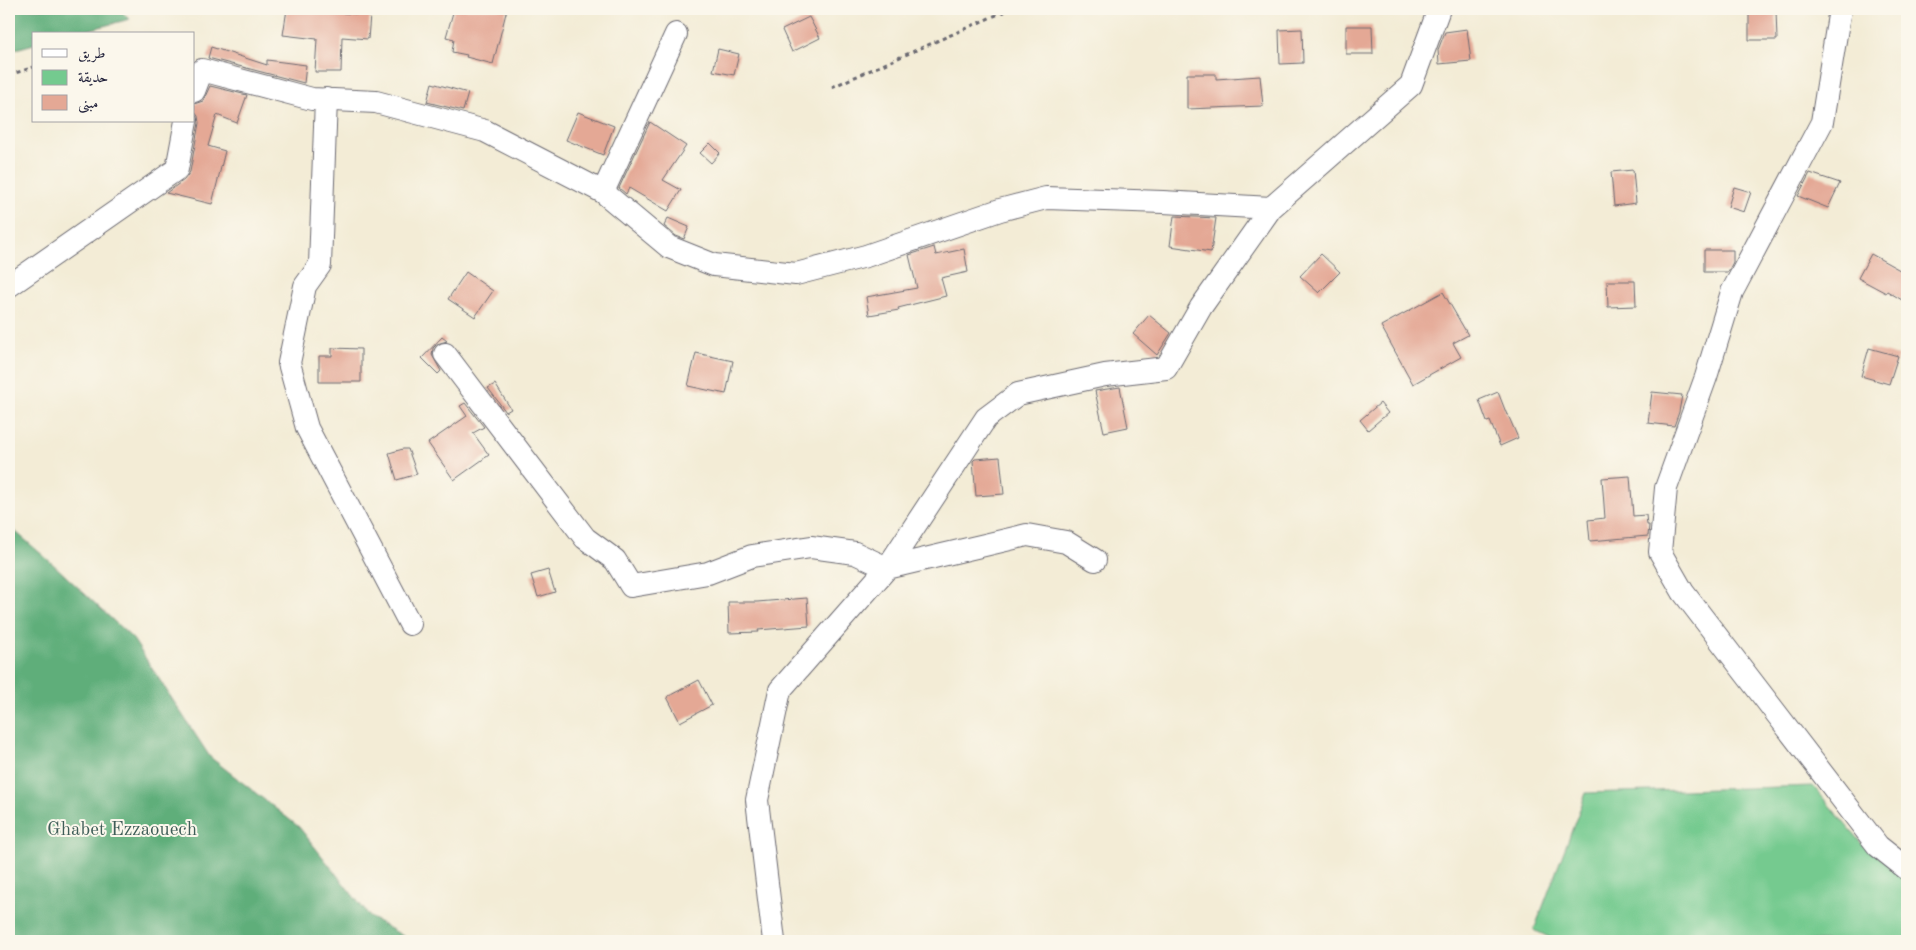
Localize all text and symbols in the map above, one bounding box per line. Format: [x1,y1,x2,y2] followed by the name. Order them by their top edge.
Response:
[32,32,195,122] legend
[78,47,105,63] text: طريق
[78,71,108,86] text: حديقة
[78,97,98,114] text: مبنى
[47,821,197,840] park label: Ghabet Ezzaouech

